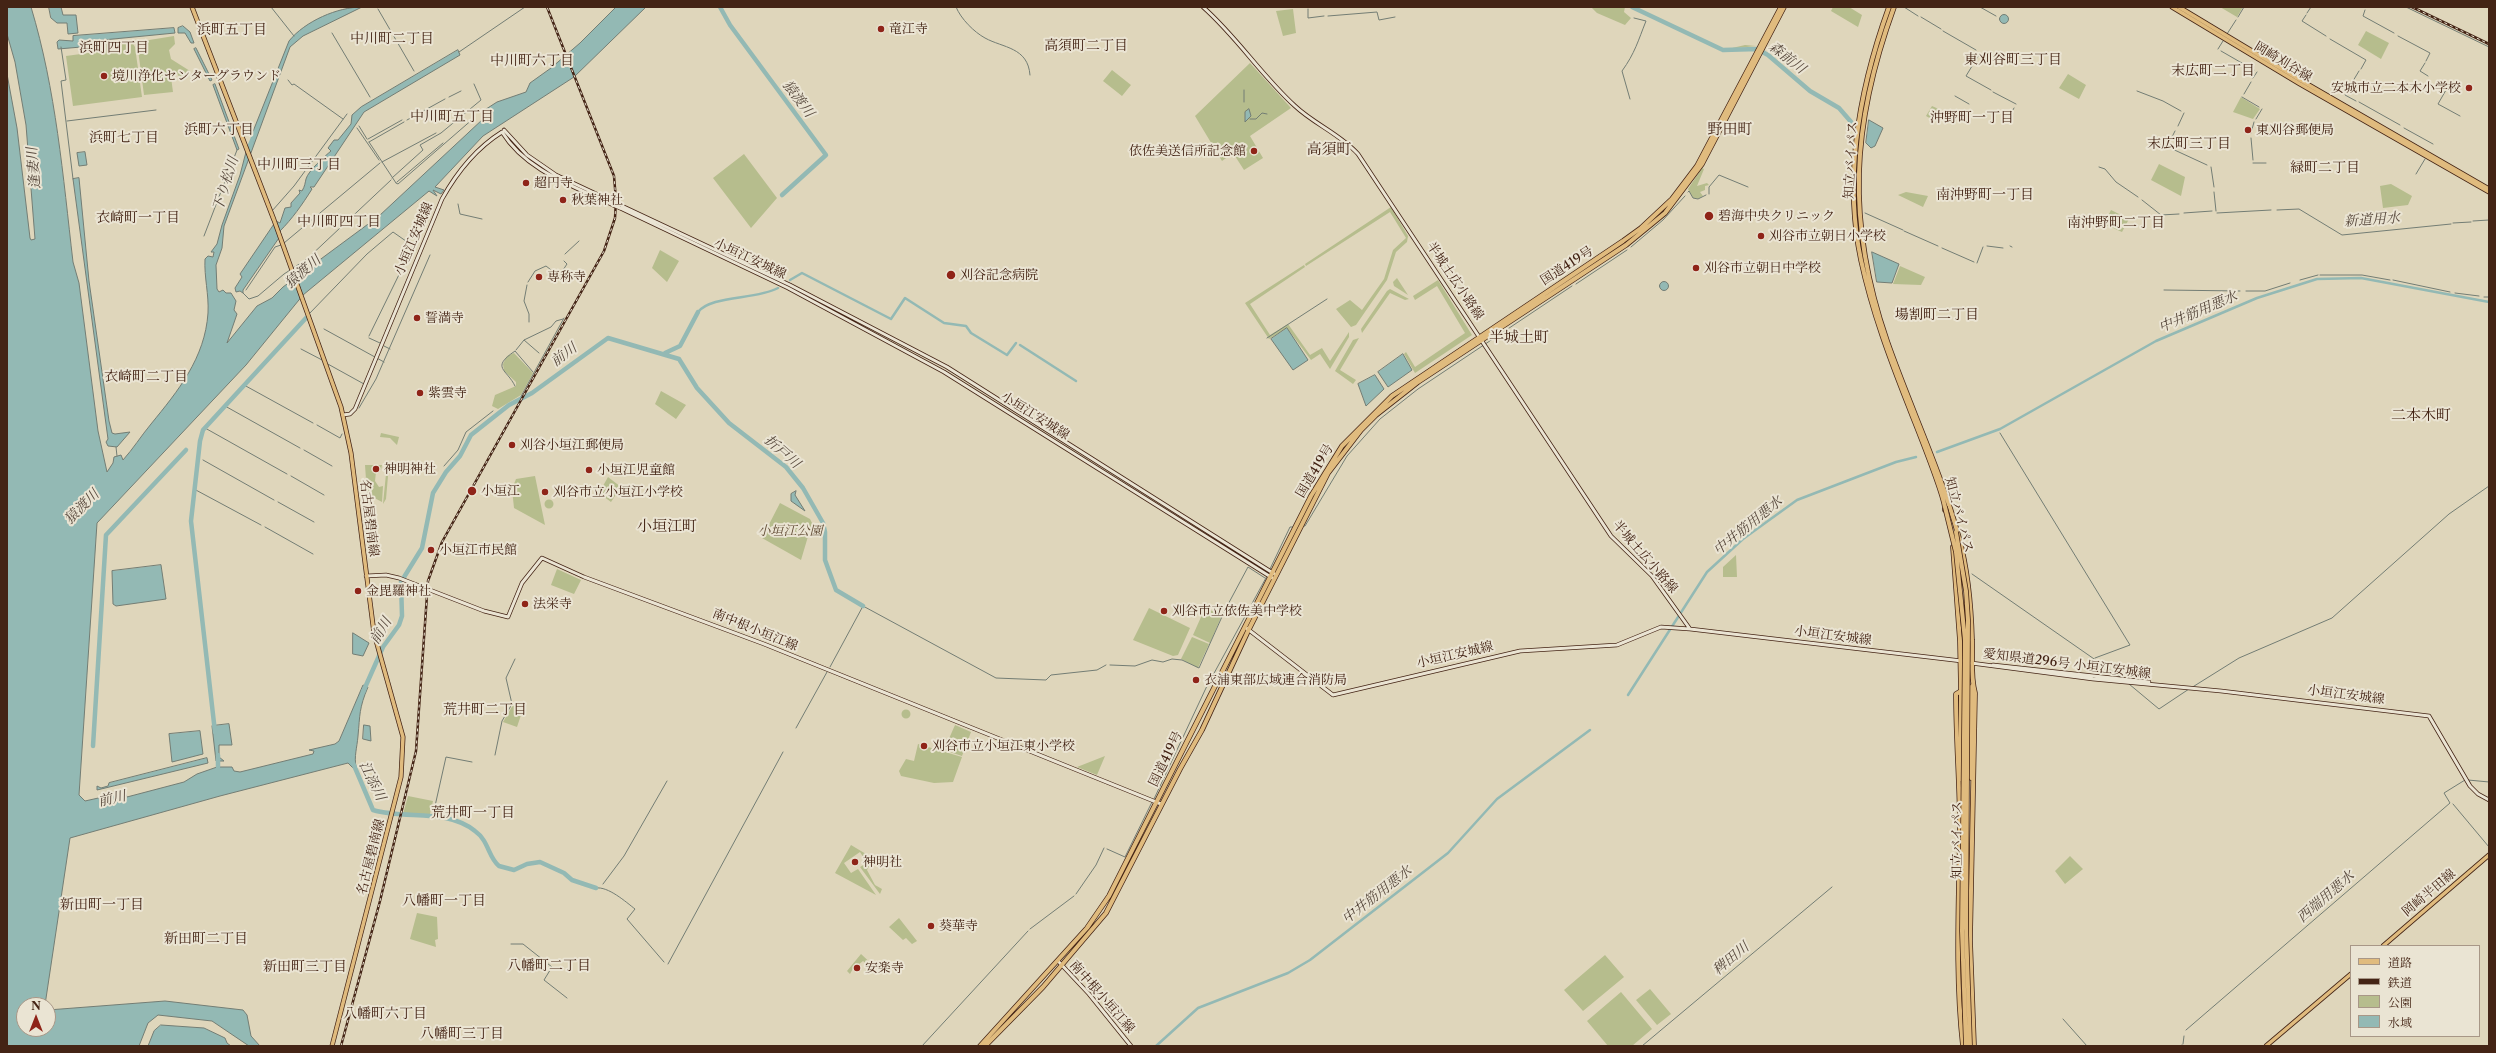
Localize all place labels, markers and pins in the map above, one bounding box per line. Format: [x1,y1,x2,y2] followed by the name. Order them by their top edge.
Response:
[889,21,928,37] place label: 竜江寺
[876,24,886,34] marker: 竜江寺
[112,68,281,84] place label: 境川浄化センターグラウンド
[99,71,109,81] marker: 境川浄化センターグラウンド
[2331,80,2461,96] place label: 安城市立二本木小学校
[2464,83,2474,93] marker: 安城市立二本木小学校
[2256,122,2334,138] place label: 東刈谷郵便局
[2243,125,2253,135] marker: 東刈谷郵便局
[1129,143,1246,159] place label: 依佐美送信所記念館
[1249,146,1259,156] marker: 依佐美送信所記念館
[534,175,573,191] place label: 超円寺
[521,178,531,188] marker: 超円寺
[571,192,623,208] place label: 秋葉神社
[558,195,568,205] marker: 秋葉神社
[1718,208,1835,224] place label: 碧海中央クリニック
[1703,210,1715,222] marker: 碧海中央クリニック
[1769,228,1886,244] place label: 刈谷市立朝日小学校
[1756,231,1766,241] marker: 刈谷市立朝日小学校
[1704,260,1821,276] place label: 刈谷市立朝日中学校
[1691,263,1701,273] marker: 刈谷市立朝日中学校
[960,267,1038,283] place label: 刈谷記念病院
[547,269,586,285] place label: 専称寺
[945,269,957,281] marker: 刈谷記念病院
[534,272,544,282] marker: 専称寺
[425,310,464,326] place label: 誓満寺
[412,313,422,323] marker: 誓満寺
[428,385,467,401] place label: 紫雲寺
[415,388,425,398] marker: 紫雲寺
[520,437,624,453] place label: 刈谷小垣江郵便局
[507,440,517,450] marker: 刈谷小垣江郵便局
[384,461,436,477] place label: 神明神社
[597,462,675,478] place label: 小垣江児童館
[371,464,381,474] marker: 神明神社
[584,465,594,475] marker: 小垣江児童館
[481,483,520,499] place label: 小垣江
[553,484,683,500] place label: 刈谷市立小垣江小学校
[466,485,478,497] marker: 小垣江
[540,487,550,497] marker: 刈谷市立小垣江小学校
[439,542,517,558] place label: 小垣江市民館
[426,545,436,555] marker: 小垣江市民館
[366,583,431,599] place label: 金毘羅神社
[353,586,363,596] marker: 金毘羅神社
[533,596,572,612] place label: 法栄寺
[520,599,530,609] marker: 法栄寺
[1172,603,1302,619] place label: 刈谷市立依佐美中学校
[1159,606,1169,616] marker: 刈谷市立依佐美中学校
[1204,672,1347,688] place label: 衣浦東部広域連合消防局
[1191,675,1201,685] marker: 衣浦東部広域連合消防局
[932,738,1075,754] place label: 刈谷市立小垣江東小学校
[919,741,929,751] marker: 刈谷市立小垣江東小学校
[863,854,902,870] place label: 神明社
[850,857,860,867] marker: 神明社
[939,918,978,934] place label: 葵華寺
[926,921,936,931] marker: 葵華寺
[865,960,904,976] place label: 安楽寺
[852,963,862,973] marker: 安楽寺

